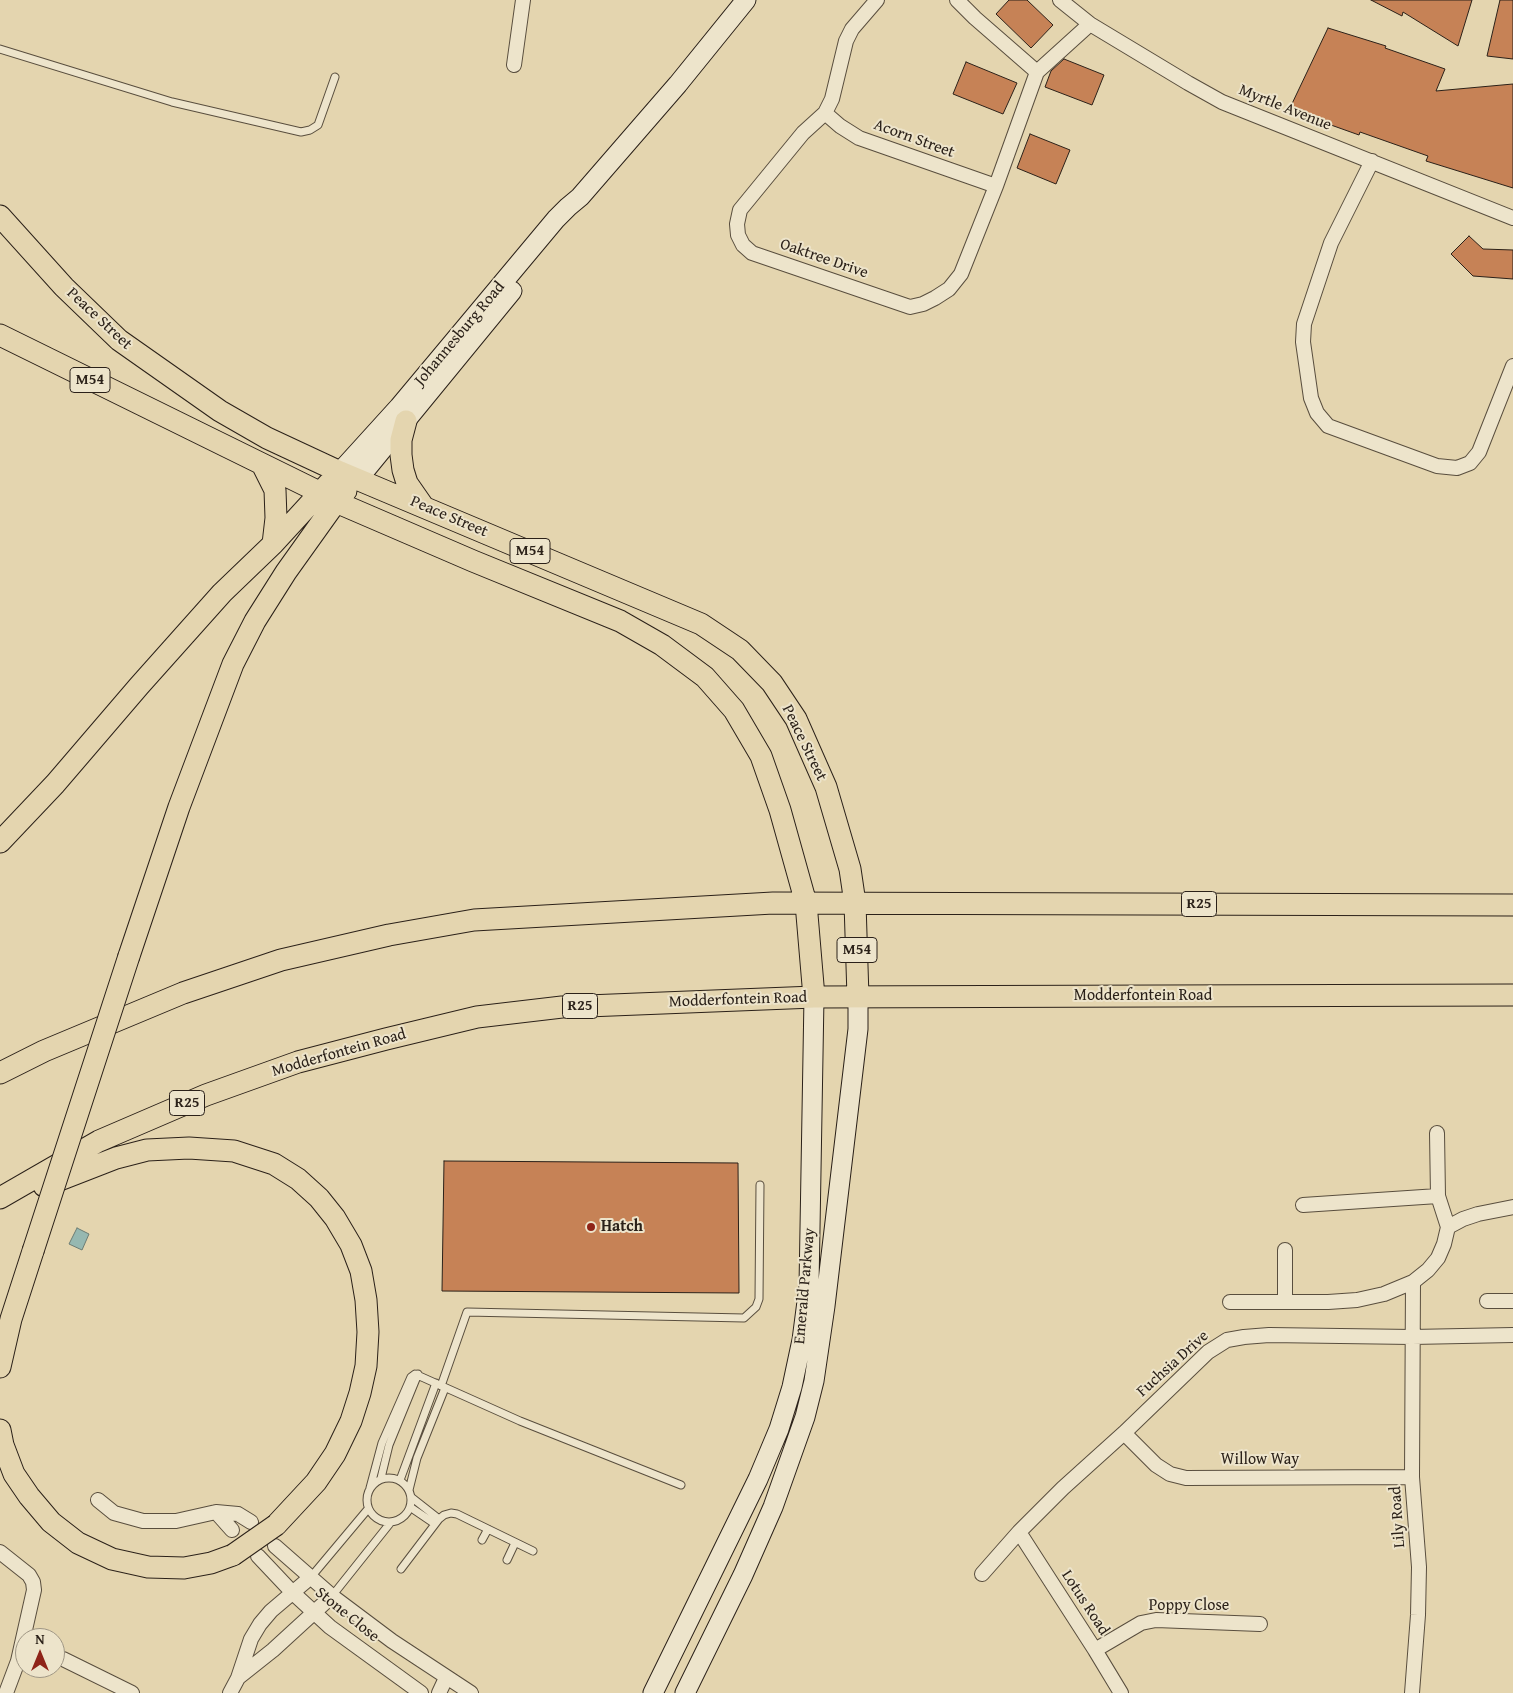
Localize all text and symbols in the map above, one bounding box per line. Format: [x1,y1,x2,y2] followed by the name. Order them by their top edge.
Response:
[1236,81,1334,135] street label: Myrtle Avenue
[871,116,957,162] street label: Acorn Street
[777,235,871,283] street label: Oaktree Drive
[411,278,509,390] street label: Johannesburg Road
[62,284,136,354] street label: Peace Street
[70,368,110,392] road number: M54
[407,492,491,542] street label: Peace Street
[510,538,550,564] road number: M54
[777,702,831,784] street label: Peace Street
[1182,892,1216,916] road number: R25
[837,938,877,962] road number: M54
[1074,986,1212,1006] street label: Modderfontein Road
[669,988,807,1012] street label: Modderfontein Road
[562,994,598,1018] road number: R25
[270,1025,408,1081] street label: Modderfontein Road
[170,1090,204,1116] road number: R25
[601,1217,643,1237] place label: Hatch
[585,1221,597,1233] marker: Hatch
[790,1227,820,1345] street label: Emerald Parkway
[1133,1327,1213,1401] street label: Fuchsia Drive
[1221,1450,1299,1470] street label: Willow Way
[1386,1486,1410,1548] street label: Lily Road
[1057,1567,1113,1639] street label: Lotus Road
[311,1583,383,1647] street label: Stone Close
[1149,1596,1229,1616] street label: Poppy Close
[15,1628,65,1678] north arrow
[35,1629,45,1649] text: N

